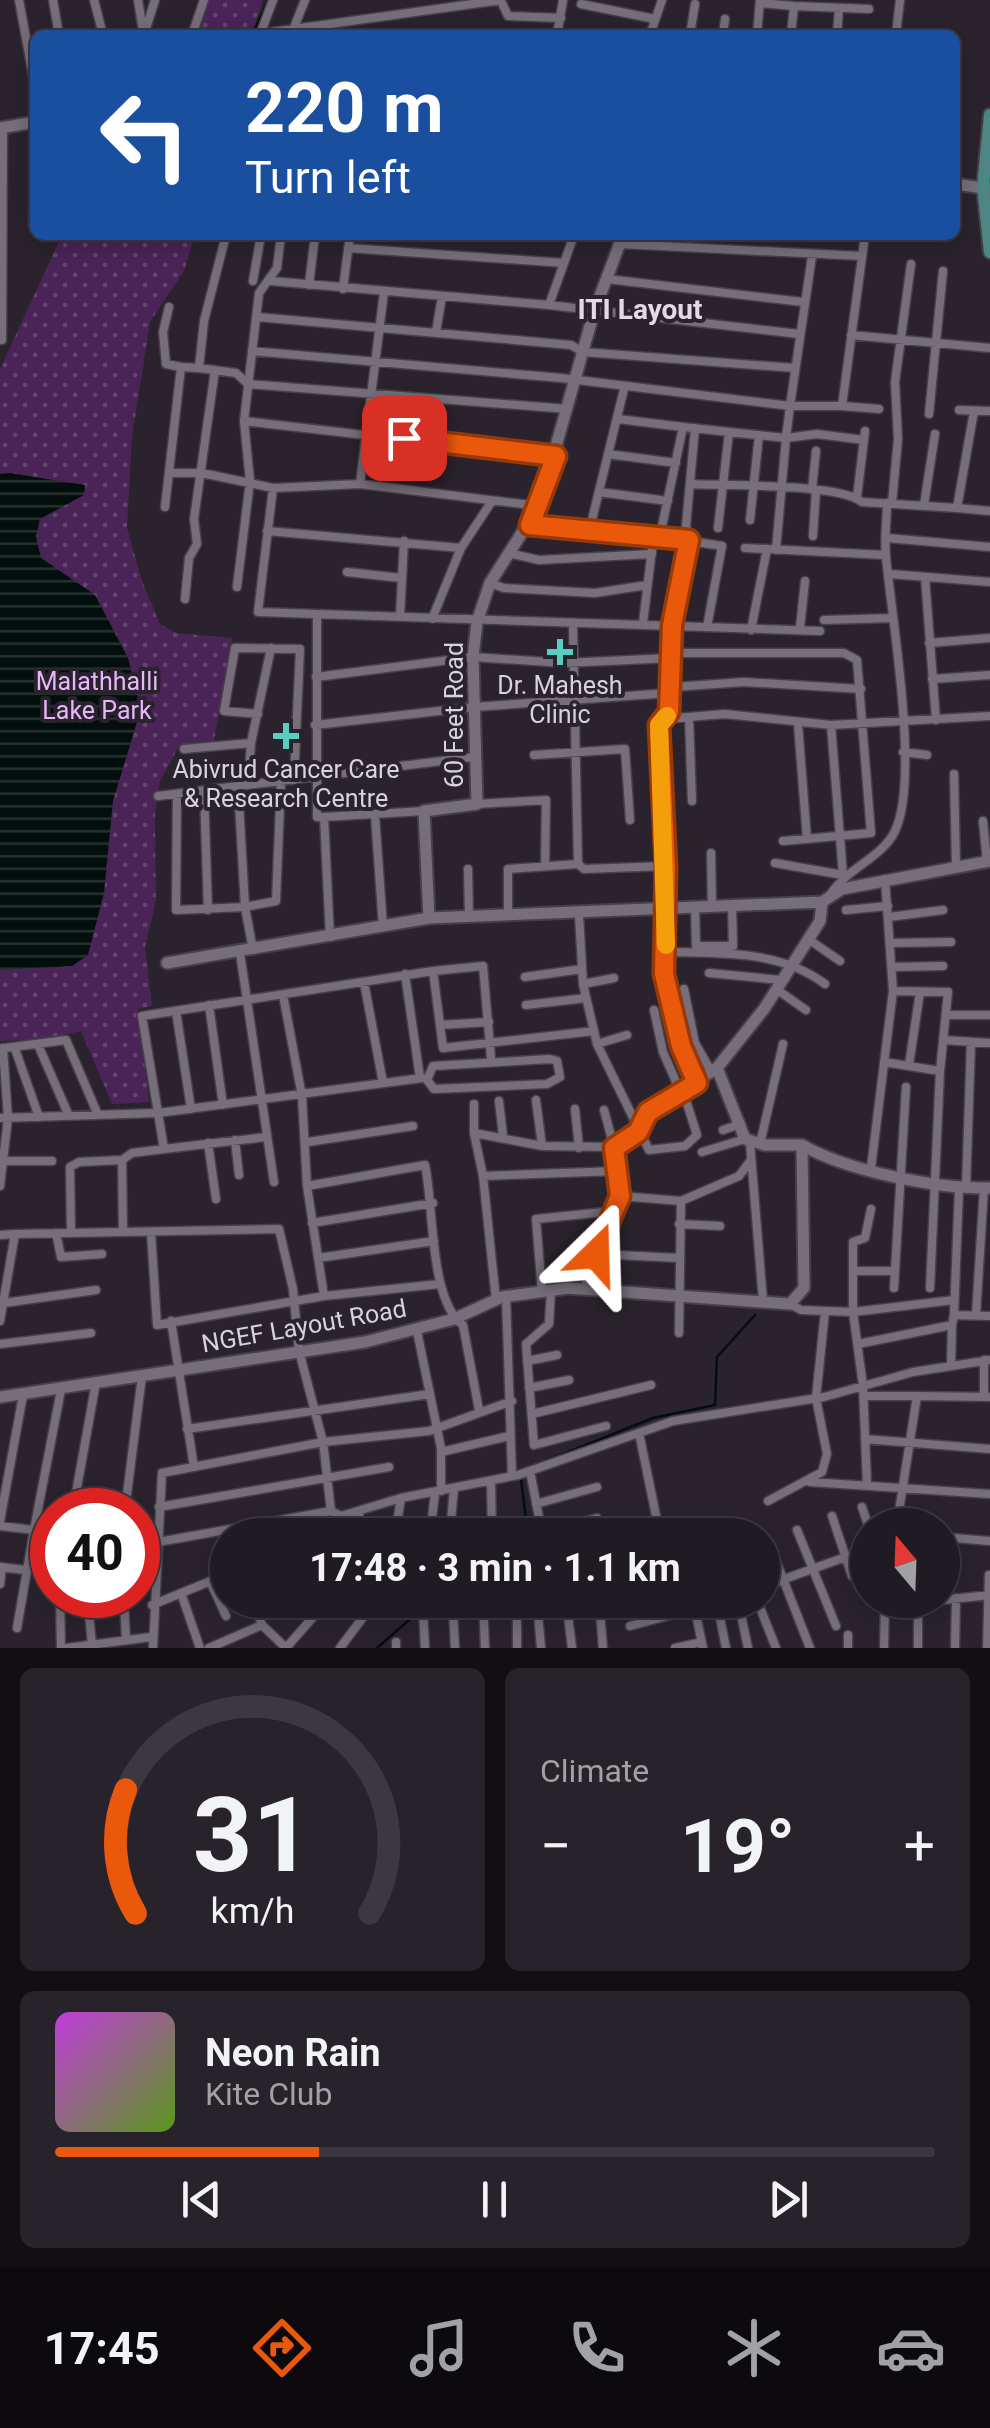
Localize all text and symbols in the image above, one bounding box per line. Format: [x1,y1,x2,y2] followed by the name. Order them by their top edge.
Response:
[245,67,444,149] text: 220 m
[80,70,210,200] icon: left
[245,151,411,204] text: Turn left
[577,293,703,326] district label: ITI Layout
[362,396,447,481] pin
[377,411,432,466] icon: arrive
[547,639,573,665] marker: Dr. Mahesh Clinic
[440,642,469,788] street label: 60 Feet Road
[36,667,158,725] park label: Malathhalli Lake Park
[497,671,623,729] place label: Dr. Mahesh Clinic
[273,723,299,749] marker: Abivrud Cancer Care & Research Centre
[172,755,400,813] place label: Abivrud Cancer Care & Research Centre
[544,1202,648,1306] position arrow
[199,1294,409,1358] street label: NGEF Layout Road
[30,1488,160,1618] speed limit sign: 40
[850,1508,960,1618] north arrow
[850,1508,960,1618] map controls
[309,1546,681,1590] text: 17:48 · 3 min · 1.1 km
[540,1752,649,1790] text: Climate
[193,1775,312,1896] text: 31
[680,1802,795,1890] text: 19°
[540,1814,571,1878] text: −
[904,1814,935,1878] text: +
[211,1890,294,1932] text: km/h
[205,2031,381,2075] text: Neon Rain
[205,2075,332,2113] text: Kite Club
[174,2172,229,2227] icon: previous
[467,2172,522,2227] icon: pause
[761,2172,816,2227] icon: next
[247,2313,317,2383] icon: directions
[404,2313,474,2383] icon: music
[562,2313,632,2383] icon: phone
[719,2313,789,2383] icon: climate
[876,2313,946,2383] icon: car
[44,2322,160,2375] text: 17:45

